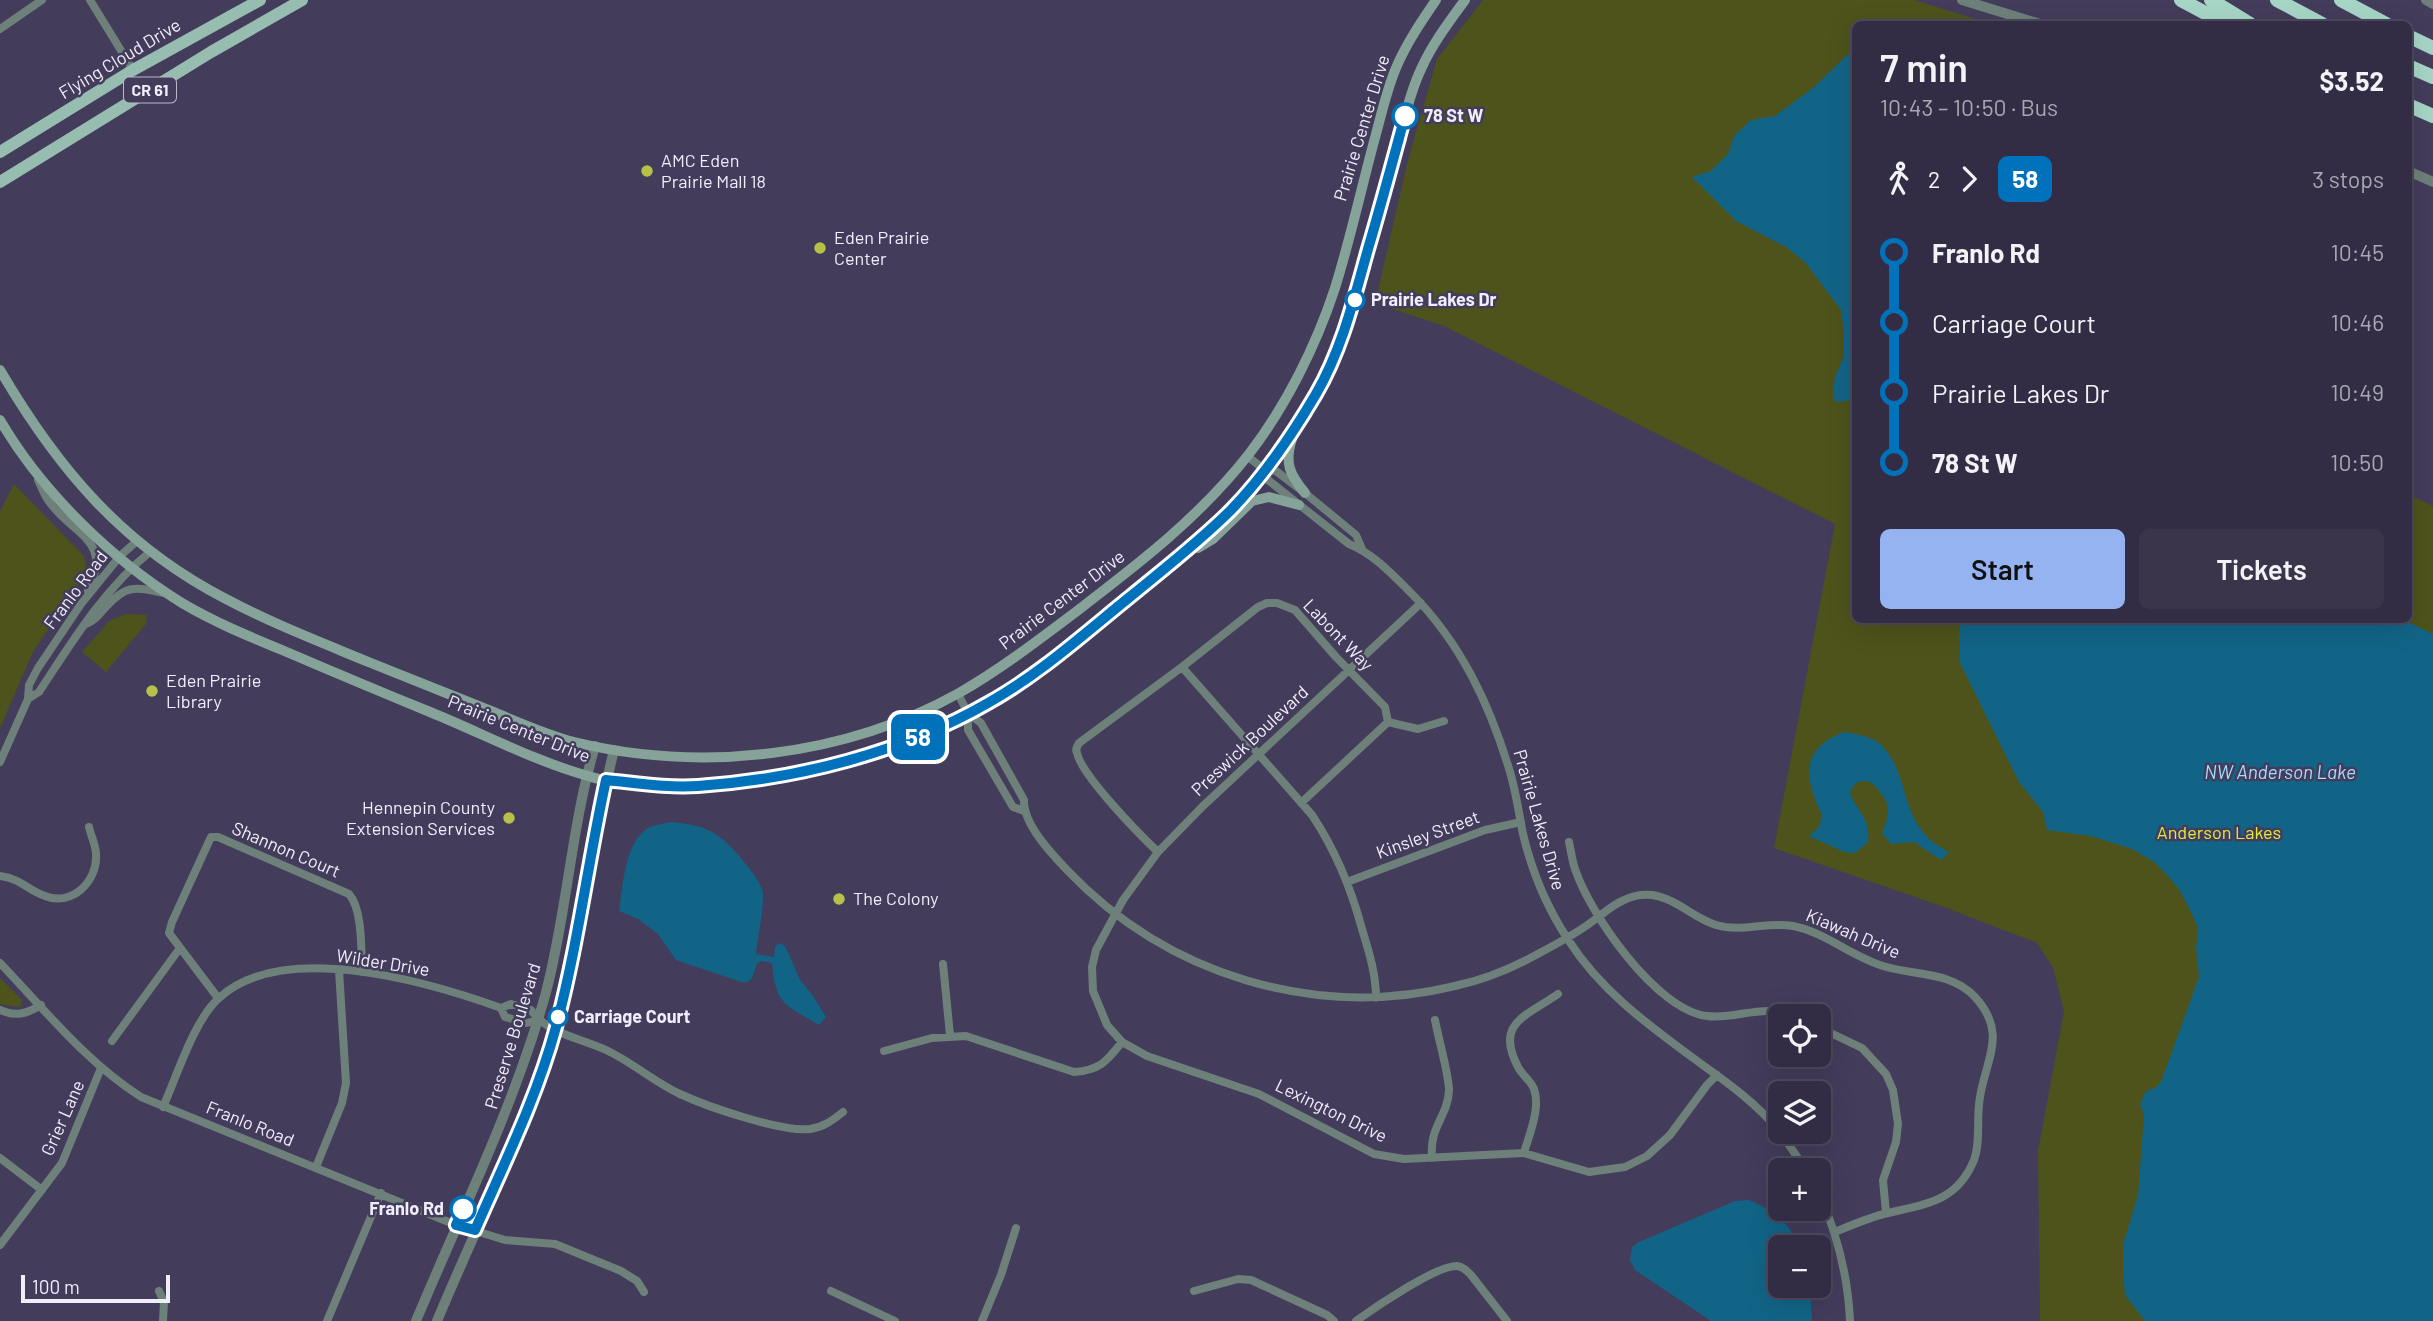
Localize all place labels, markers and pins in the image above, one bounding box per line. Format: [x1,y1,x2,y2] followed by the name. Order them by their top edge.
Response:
[1392,103,1418,129] marker: 78 St W
[1424,104,1483,126] place label: 78 St W
[661,149,766,192] place label: AMC Eden Prairie Mall 18
[639,163,655,179] marker: AMC Eden Prairie Mall 18
[834,226,929,269] place label: Eden Prairie Center
[812,240,828,256] marker: Eden Prairie Center
[1371,288,1497,310] place label: Prairie Lakes Dr
[1345,290,1365,310] marker: Prairie Lakes Dr
[166,669,261,712] place label: Eden Prairie Library
[144,683,160,699] marker: Eden Prairie Library
[346,796,495,839] place label: Hennepin County Extension Services
[501,810,517,826] marker: Hennepin County Extension Services
[853,887,939,909] place label: The Colony
[831,891,847,907] marker: The Colony
[574,1005,690,1027] place label: Carriage Court
[548,1007,568,1027] marker: Carriage Court
[450,1196,476,1222] marker: Franlo Rd
[369,1197,444,1219] place label: Franlo Rd

